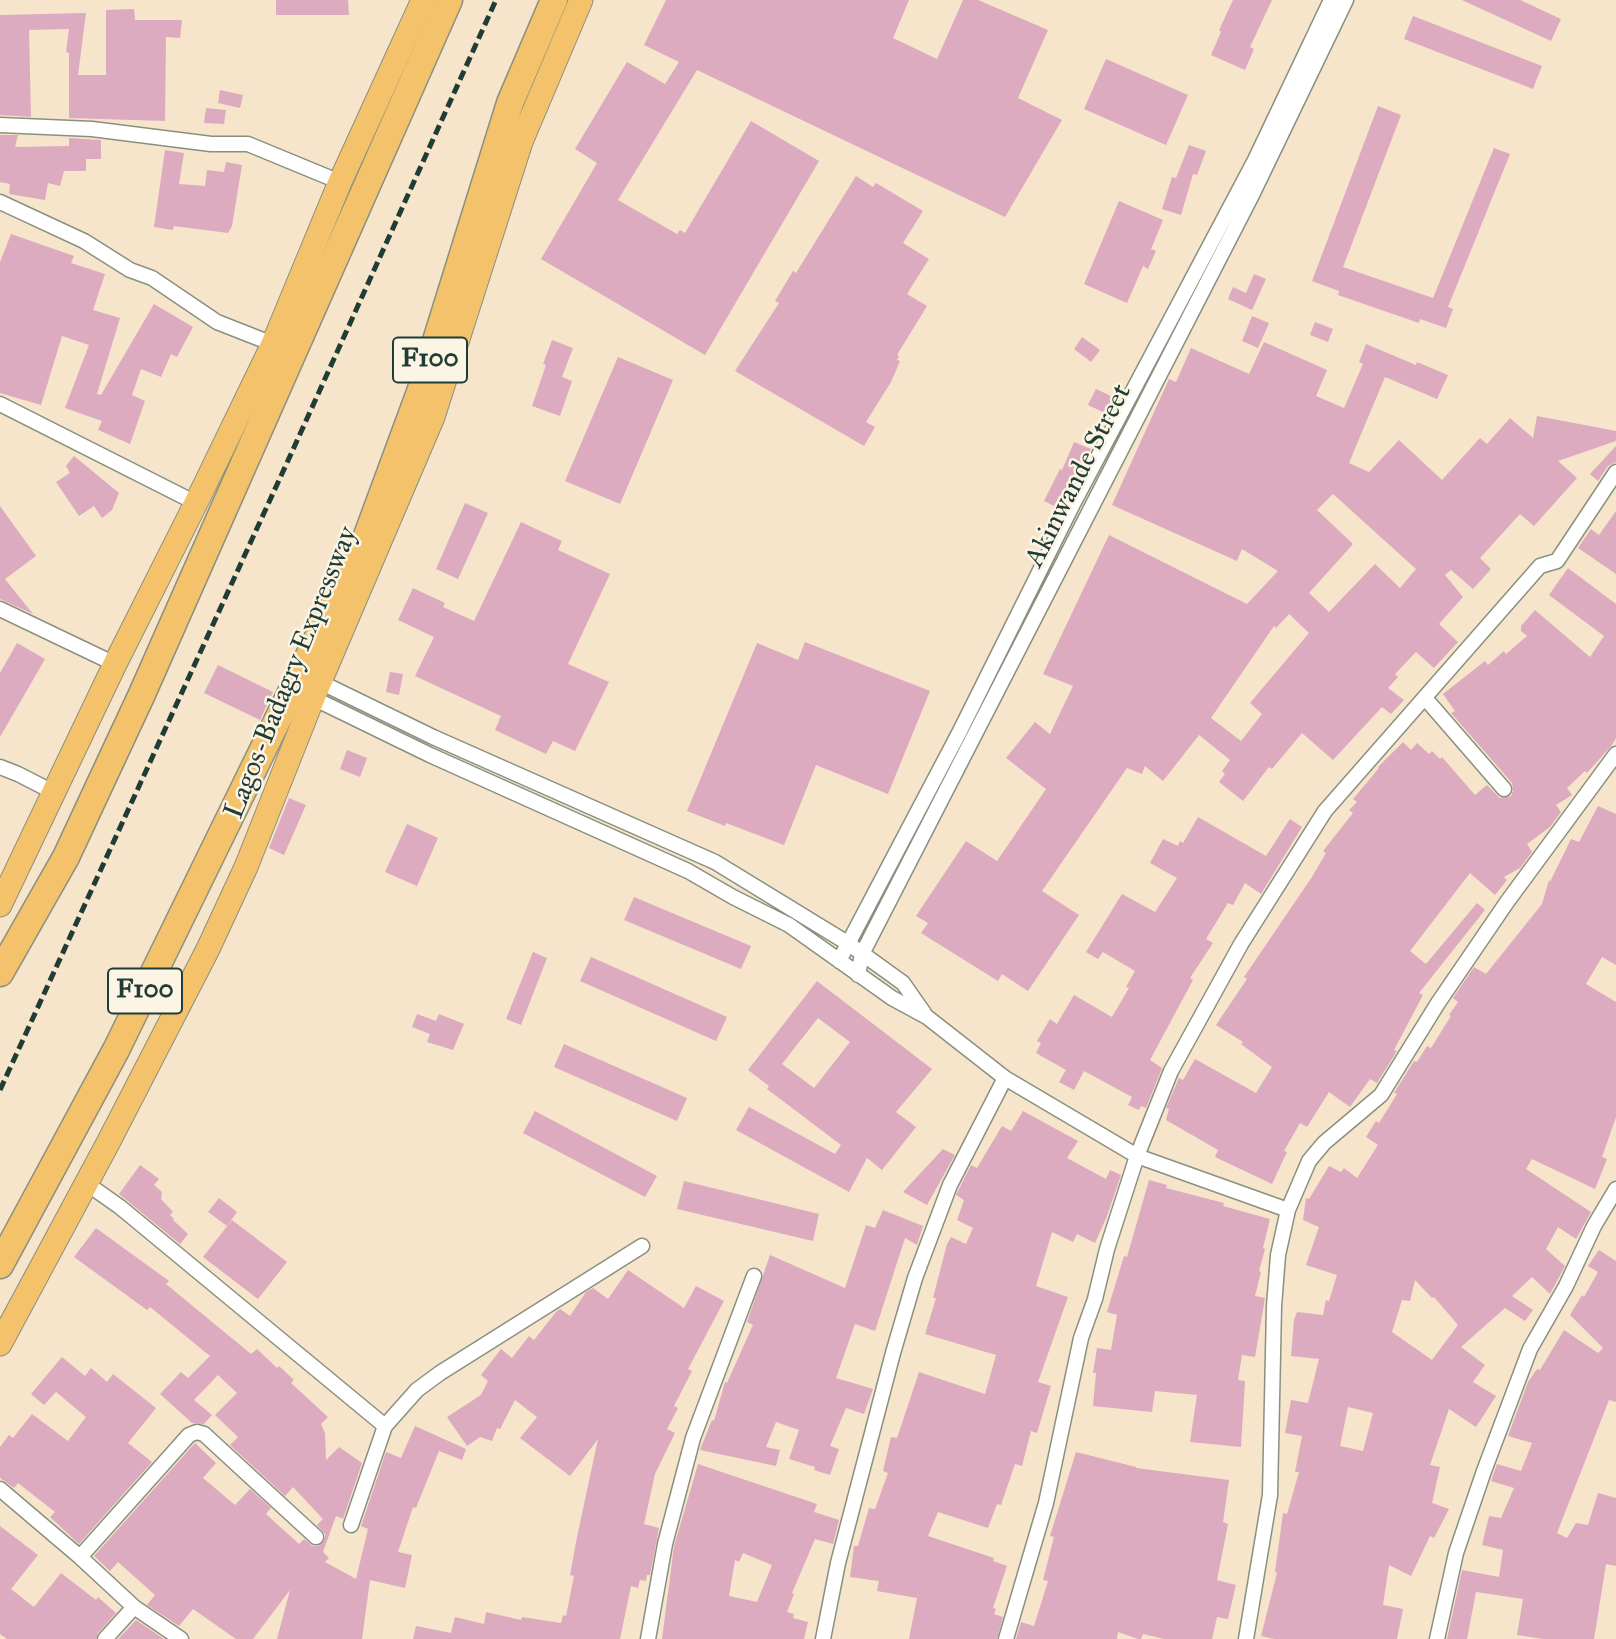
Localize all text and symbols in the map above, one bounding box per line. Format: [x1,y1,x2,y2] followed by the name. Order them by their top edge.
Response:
[393,338,467,382] road number: F100
[1018,379,1140,573] street label: Akinwande Street
[218,522,366,824] street label: Lagos-Badagry Expressway
[108,968,182,1014] road number: F100

